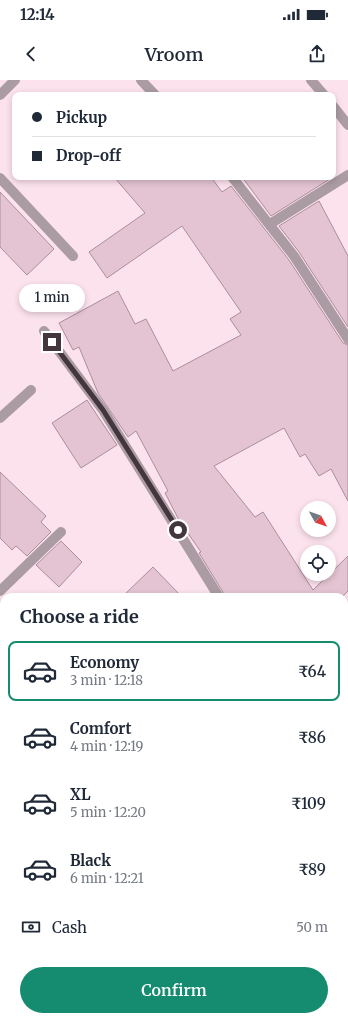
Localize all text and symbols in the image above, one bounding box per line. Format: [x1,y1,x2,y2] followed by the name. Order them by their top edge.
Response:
[20,5,55,24] text: 12:14
[20,43,42,65] icon: back
[145,43,203,66] text: Vroom
[306,43,328,65] icon: share
[56,108,107,127] text: Pickup
[56,146,121,165] text: Drop-off
[19,284,85,312] callout: 1 min
[35,289,69,306] text: 1 min
[43,333,61,351] route end
[300,501,336,537] north arrow
[300,501,336,581] map controls
[169,521,187,539] route start
[300,545,336,581] button: locate
[20,605,139,628] text: Choose a ride
[22,653,58,689] icon: car
[70,653,139,672] text: Economy
[298,662,326,681] text: ₹64
[70,672,143,689] text: 3 min · 12:18
[22,719,58,755] icon: car
[70,719,131,738] text: Comfort
[298,728,326,747] text: ₹86
[70,738,143,755] text: 4 min · 12:19
[22,785,58,821] icon: car
[70,785,91,804] text: XL
[291,794,326,813] text: ₹109
[70,804,146,821] text: 5 min · 12:20
[22,851,58,887] icon: car
[70,851,111,870] text: Black
[298,860,326,879] text: ₹89
[70,870,144,887] text: 6 min · 12:21
[20,916,42,938] icon: cash
[52,918,87,937] text: Cash
[296,919,328,936] text: 50 m
[20,967,328,1013] button: Confirm

